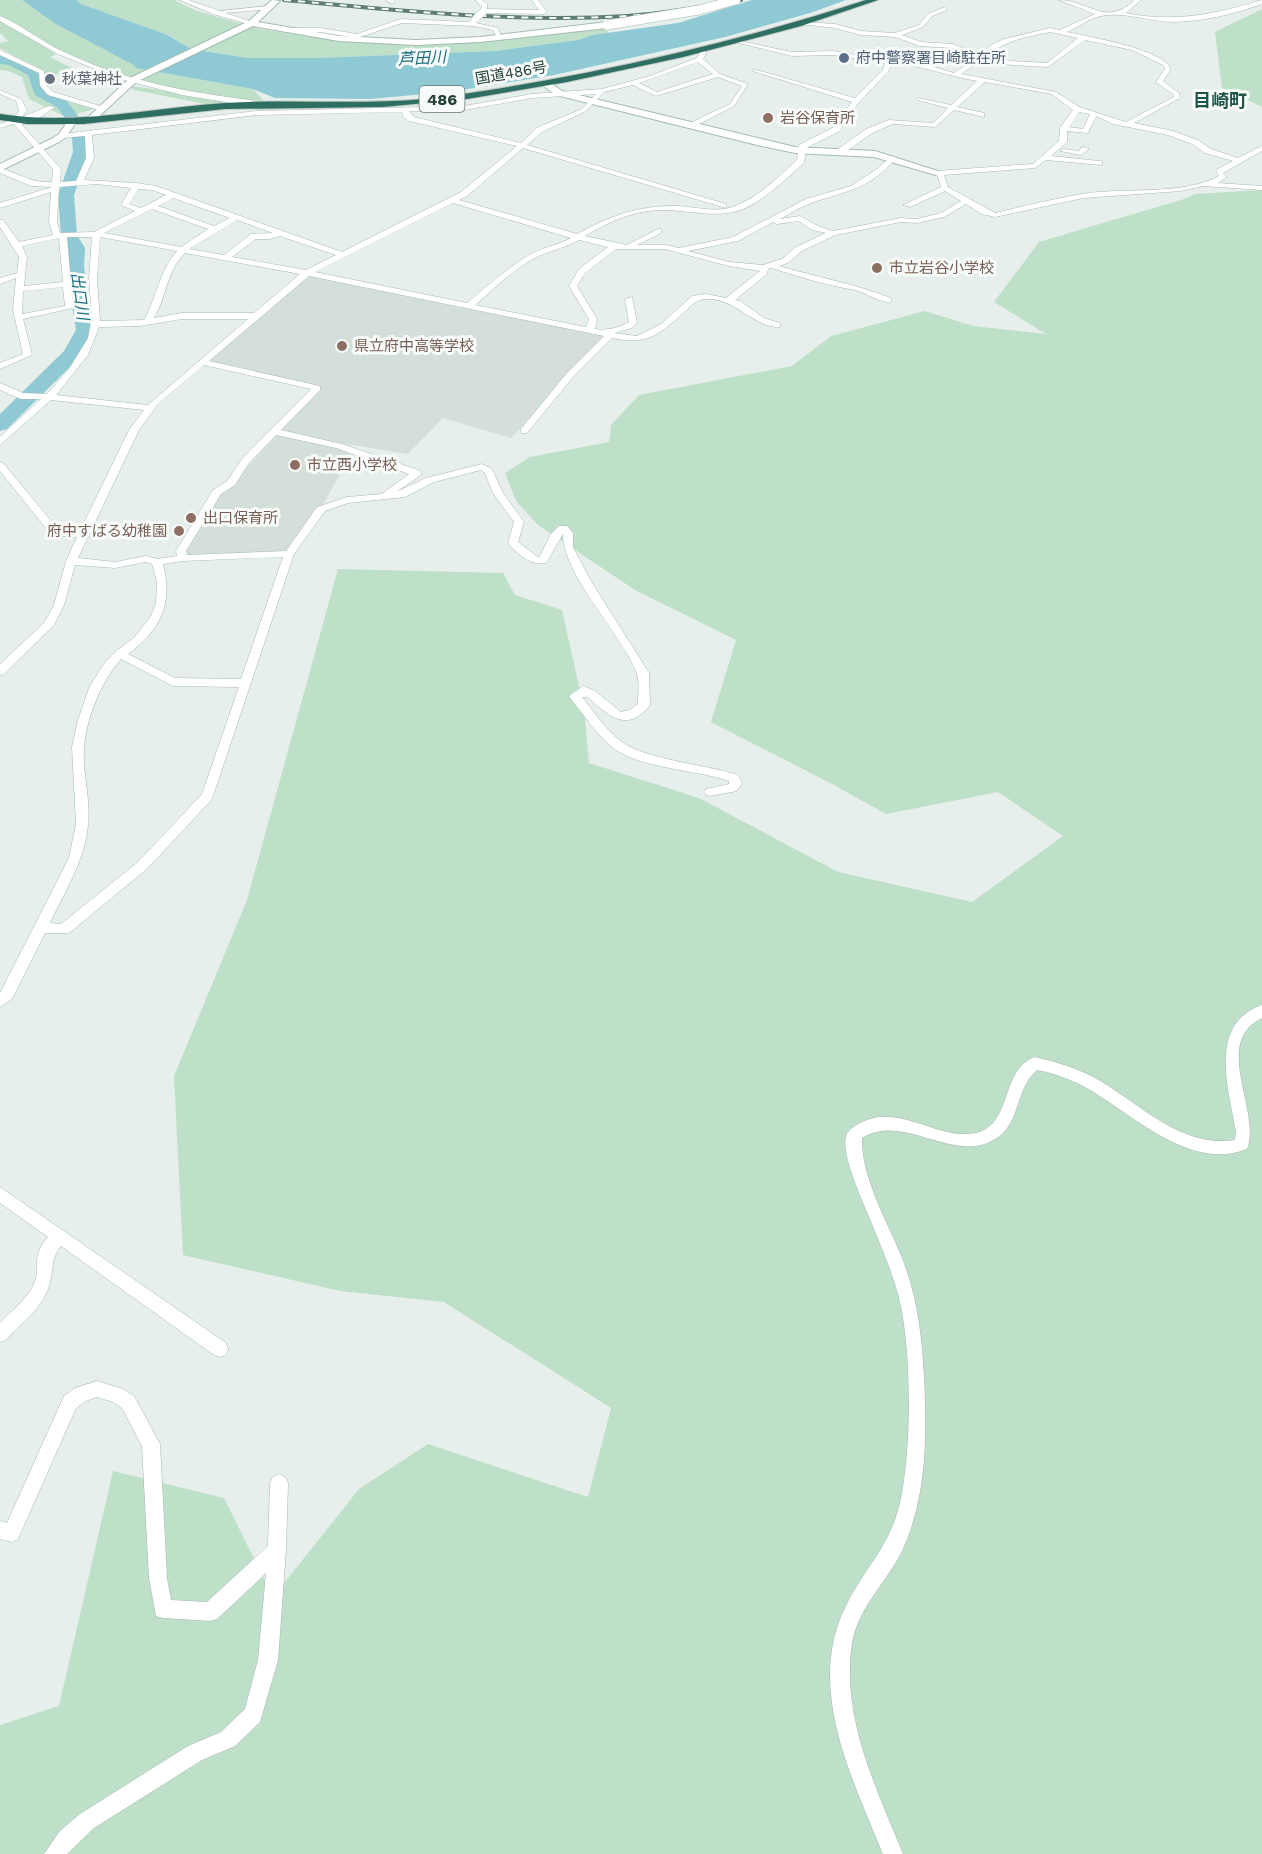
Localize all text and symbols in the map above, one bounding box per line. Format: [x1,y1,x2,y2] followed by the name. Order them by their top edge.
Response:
[398,47,448,69] water label: 芦田川
[856,49,1006,67] place label: 府中警察署目崎駐在所
[837,51,851,65] marker: 府中警察署目崎駐在所
[474,58,548,88] street label: 国道486号
[62,70,122,88] place label: 秋葉神社
[43,72,57,86] marker: 秋葉神社
[420,86,464,112] road number: 486
[1193,90,1247,111] district label: 目崎町
[780,109,855,127] place label: 岩谷保育所
[761,111,775,125] marker: 岩谷保育所
[889,259,994,277] place label: 市立岩谷小学校
[870,261,884,275] marker: 市立岩谷小学校
[67,271,93,323] water label: 出口川
[354,337,474,355] place label: 県立府中高等学校
[335,339,349,353] marker: 県立府中高等学校
[307,456,397,474] place label: 市立西小学校
[288,458,302,472] marker: 市立西小学校
[203,509,278,527] place label: 出口保育所
[184,511,198,525] marker: 出口保育所
[47,522,167,540] place label: 府中すばる幼稚園
[172,524,186,538] marker: 府中すばる幼稚園

